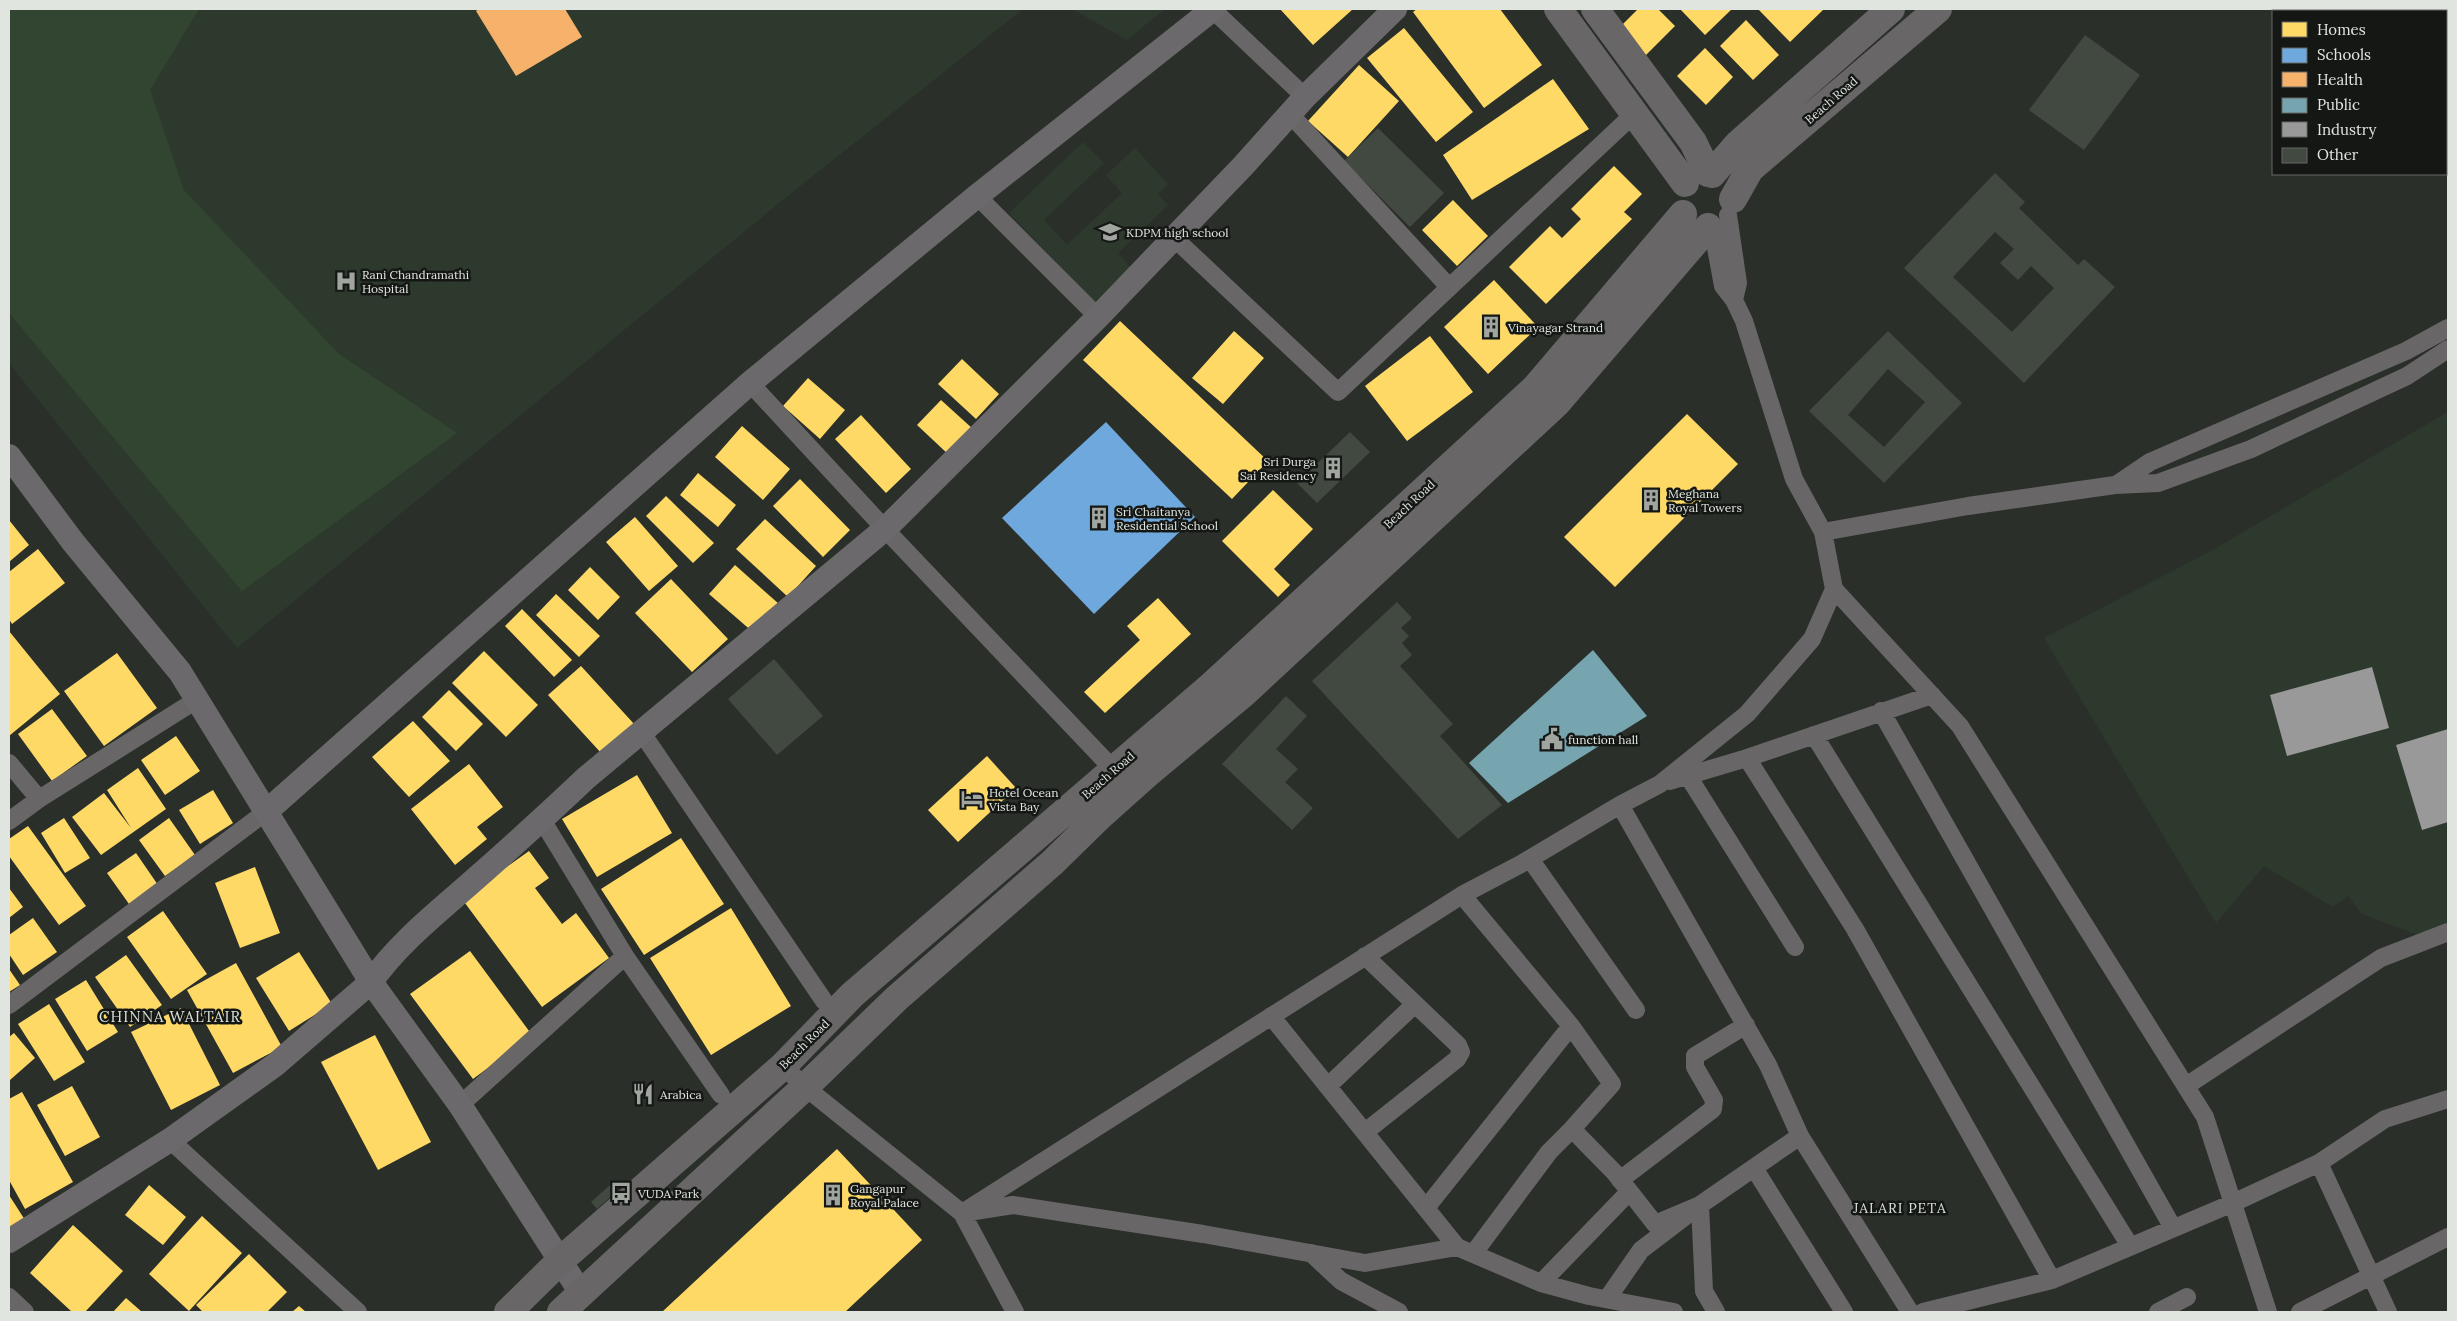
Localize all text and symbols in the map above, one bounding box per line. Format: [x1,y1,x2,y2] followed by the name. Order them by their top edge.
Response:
[2272,10,2447,175] legend
[2317,20,2366,39] text: Homes
[2317,45,2371,64] text: Schools
[2317,70,2363,89] text: Health
[1802,73,1860,127] street label: Beach Road
[2317,95,2360,114] text: Public
[2317,120,2376,139] text: Industry
[2317,145,2359,164] text: Other
[1097,219,1123,245] school or university icon: KDPM high school
[1126,225,1229,240] place label: KDPM high school
[362,267,469,296] place label: Rani Chandramathi Hospital
[333,268,359,294] hospital icon: Rani Chandramathi Hospital
[1478,314,1504,340] building icon: Vinayagar Strand
[1507,320,1603,335] place label: Vinayagar Strand
[1240,454,1317,483] place label: Sri Durga Sai Residency
[1320,455,1346,481] building icon: Sri Durga Sai Residency
[1380,476,1438,532] street label: Beach Road
[1668,486,1742,515] place label: Meghana Royal Towers
[1638,487,1664,513] building icon: Meghana Royal Towers
[1116,504,1218,533] place label: Sri Chaitanya Residential School
[1086,505,1112,531] building icon: Sri Chaitanya Residential School
[1539,726,1565,752] public building icon: function hall
[1568,732,1638,747] place label: function hall
[1079,748,1137,802] street label: Beach Road
[988,785,1058,814] place label: Hotel Ocean Vista Bay
[959,786,985,812] hotel icon: Hotel Ocean Vista Bay
[99,1007,241,1026] district label: CHINNA WALTAIR
[776,1016,832,1072] street label: Beach Road
[630,1081,656,1107] restaurant icon: Arabica
[659,1087,702,1102] place label: Arabica
[608,1180,634,1206] bus stop icon: VUDA Park
[850,1181,919,1210] place label: Gangapur Royal Palace
[820,1182,846,1208] building icon: Gangapur Royal Palace
[637,1186,700,1201] place label: VUDA Park
[1852,1199,1947,1217] district label: JALARI PETA

